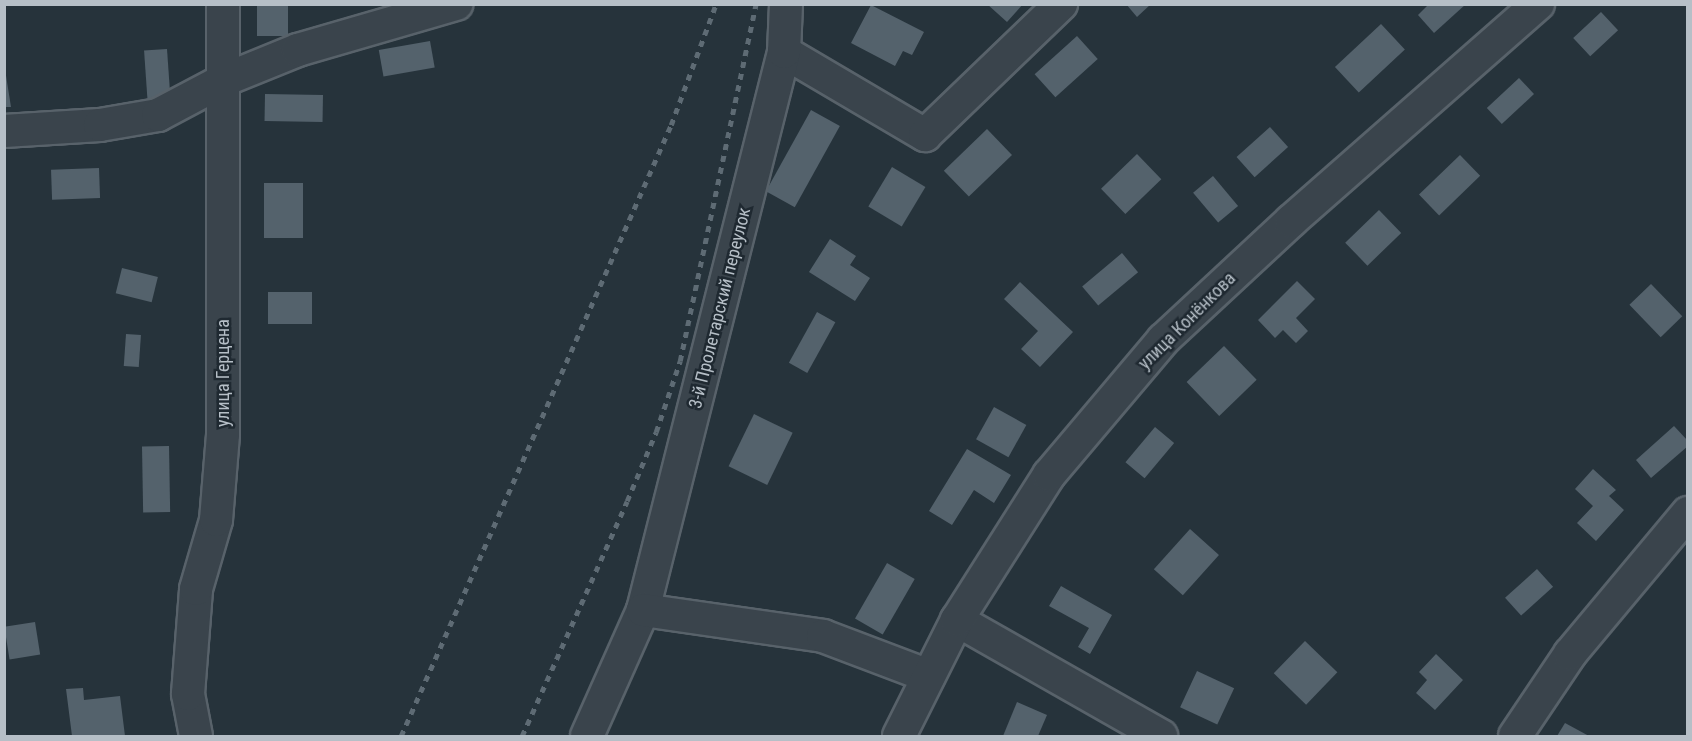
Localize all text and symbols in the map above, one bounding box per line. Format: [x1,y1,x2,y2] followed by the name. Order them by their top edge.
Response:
[685,205,755,411] street label: 3-й Пролетарский переулок
[1134,268,1240,374] street label: улица Конёнкова
[212,319,234,427] street label: улица Герцена

